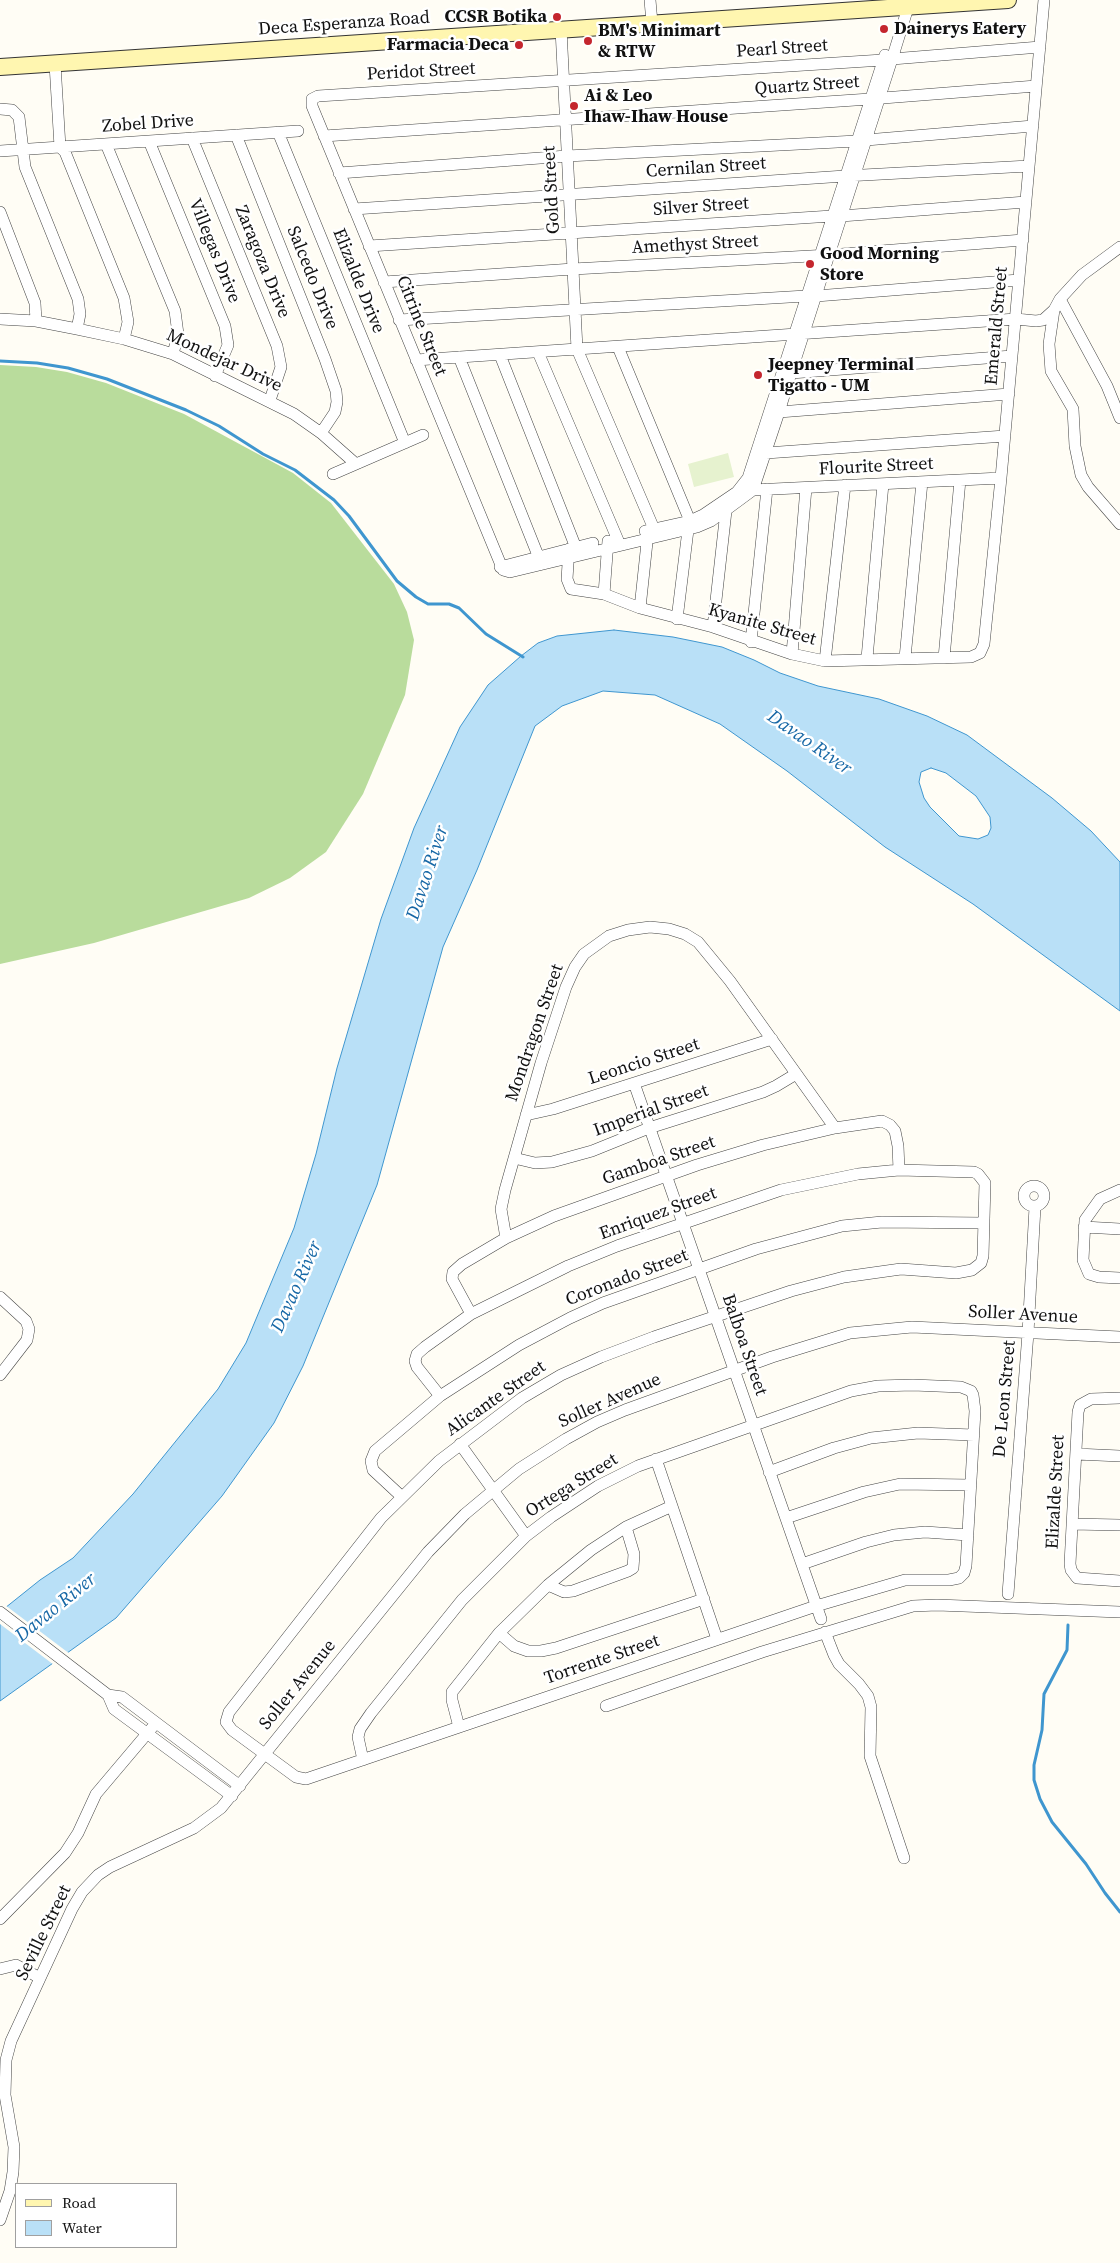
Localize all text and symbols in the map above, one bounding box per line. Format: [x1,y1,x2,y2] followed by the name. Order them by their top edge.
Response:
[445,6,547,28] place label: CCSR Botika
[257,7,431,41] street label: Deca Esperanza Road
[551,11,563,23] marker: CCSR Botika
[894,18,1026,40] place label: Dainerys Eatery
[598,20,720,62] place label: BM's Minimart & RTW
[878,23,890,35] marker: Dainerys Eatery
[387,34,509,56] place label: Farmacia Deca
[582,35,594,47] marker: BM's Minimart & RTW
[735,35,829,63] street label: Pearl Street
[513,39,525,51] marker: Farmacia Deca
[366,58,476,86] street label: Peridot Street
[754,72,860,100] street label: Quartz Street
[584,85,728,128] place label: Ai & Leo Ihaw-Ihaw House
[568,100,580,112] marker: Ai & Leo Ihaw-Ihaw House
[101,110,195,138] street label: Zobel Drive
[539,145,565,235] street label: Gold Street
[645,153,767,183] street label: Cernilan Street
[652,193,750,221] street label: Silver Street
[183,196,245,306] street label: Villegas Drive
[230,203,294,321] street label: Zaragoza Drive
[281,223,343,333] street label: Salcedo Drive
[327,225,389,337] street label: Elizalde Drive
[631,231,759,259] street label: Amethyst Street
[820,243,939,286] place label: Good Morning Store
[804,258,816,270] marker: Good Morning Store
[981,266,1013,386] street label: Emerald Street
[391,273,451,379] street label: Citrine Street
[163,325,285,397] street label: Mondejar Drive
[768,354,914,396] place label: Jeepney Terminal Tigatto - UM
[752,369,764,381] marker: Jeepney Terminal Tigatto - UM
[818,453,934,481] street label: Flourite Street
[706,599,818,651] street label: Kyanite Street
[763,706,855,780] water label: Davao River
[402,823,454,923] water label: Davao River
[501,961,569,1105] street label: Mondragon Street
[586,1034,702,1090] street label: Leoncio Street
[591,1080,711,1142] street label: Imperial Street
[600,1132,718,1190] street label: Gamboa Street
[596,1183,720,1245] street label: Enriquez Street
[267,1238,327,1336] water label: Davao River
[563,1245,691,1311] street label: Coronado Street
[717,1291,771,1399] street label: Balboa Street
[968,1301,1078,1329] street label: Soller Avenue
[989,1339,1021,1459] street label: De Leon Street
[442,1357,550,1441] street label: Alicante Street
[555,1369,665,1433] street label: Soller Avenue
[1042,1434,1070,1550] street label: Elizalde Street
[522,1449,622,1523] street label: Ortega Street
[11,1568,101,1648] water label: Davao River
[542,1630,662,1690] street label: Torrente Street
[255,1636,341,1734] street label: Soller Avenue
[12,1882,76,1984] street label: Seville Street
[15,2183,178,2248] legend
[62,2192,96,2213] text: Road
[62,2217,102,2238] text: Water

